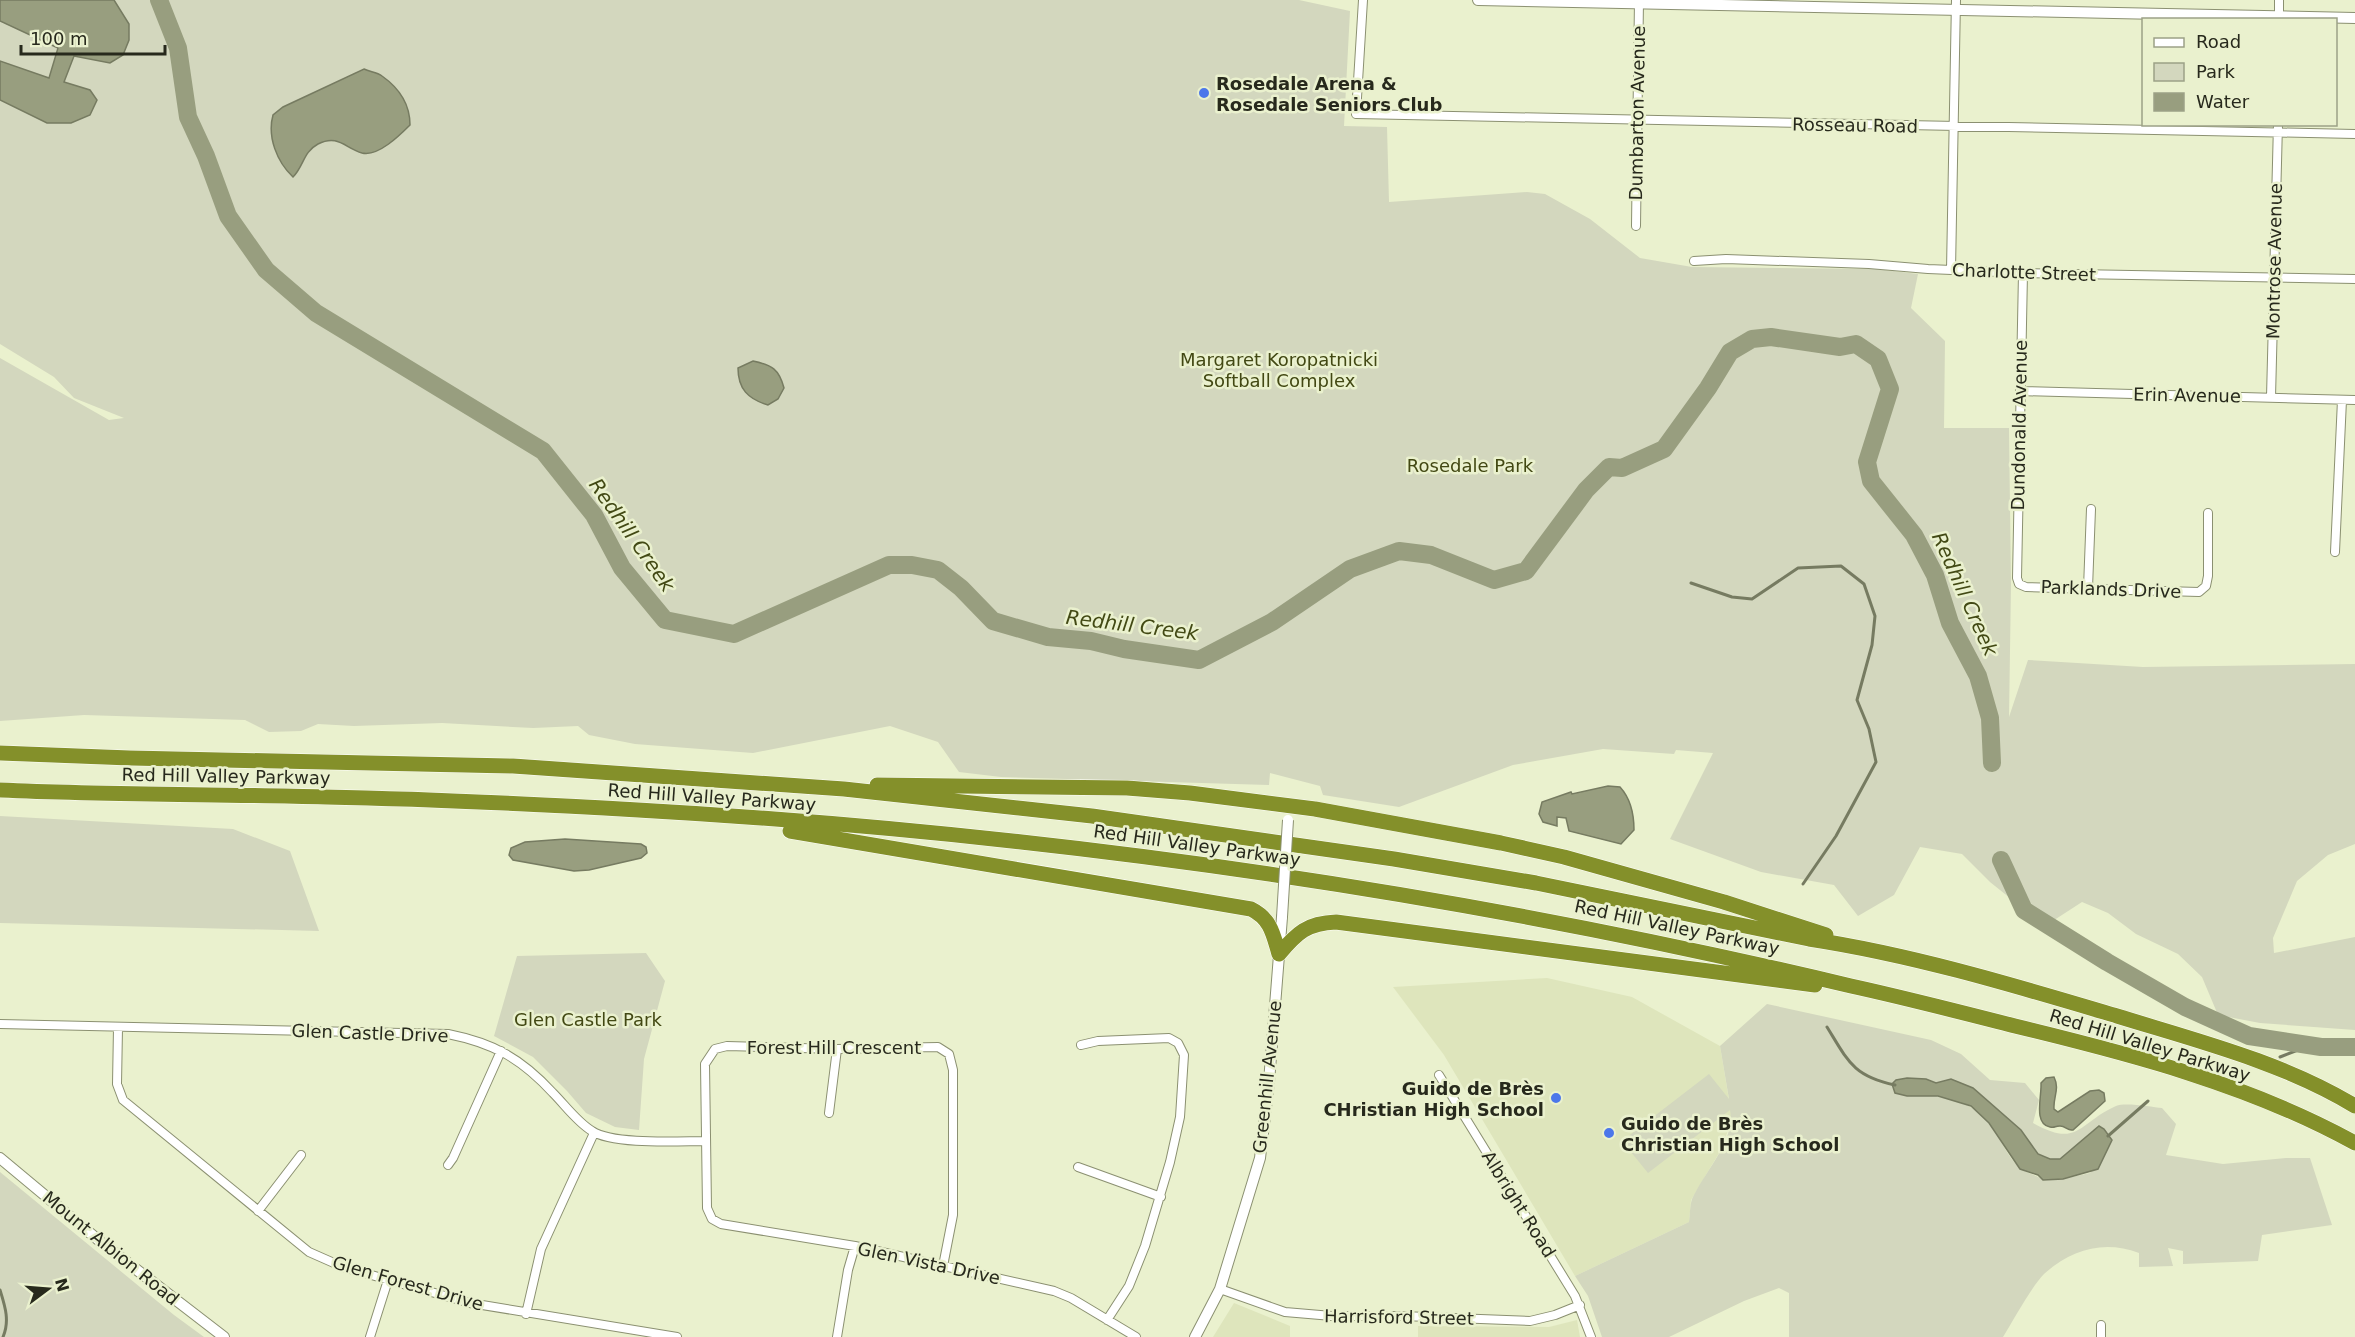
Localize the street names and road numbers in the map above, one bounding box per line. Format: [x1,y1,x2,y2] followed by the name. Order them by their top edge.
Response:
[1625,25,1649,201] street label: Dumbarton Avenue
[1792,113,1918,137] street label: Rosseau Road
[2262,183,2286,339] street label: Montrose Avenue
[1952,259,2096,285] street label: Charlotte Street
[2007,340,2031,510] street label: Dundonald Avenue
[2133,384,2241,406] street label: Erin Avenue
[2040,576,2182,602] street label: Parklands Drive
[121,764,331,788] street label: Red Hill Valley Parkway
[607,779,817,815] street label: Red Hill Valley Parkway
[1092,820,1302,870] street label: Red Hill Valley Parkway
[1573,895,1782,959] street label: Red Hill Valley Parkway
[1249,1000,1285,1154] street label: Greenhill Avenue
[2047,1004,2253,1086] street label: Red Hill Valley Parkway
[291,1020,449,1046] street label: Glen Castle Drive
[747,1037,921,1058] street label: Forest Hill Crescent
[1478,1147,1560,1261] street label: Albright Road
[39,1187,183,1309] street label: Mount Albion Road
[856,1238,1002,1288] street label: Glen Vista Drive
[330,1251,486,1315] street label: Glen Forest Drive
[1324,1305,1474,1329] street label: Harrisford Street

